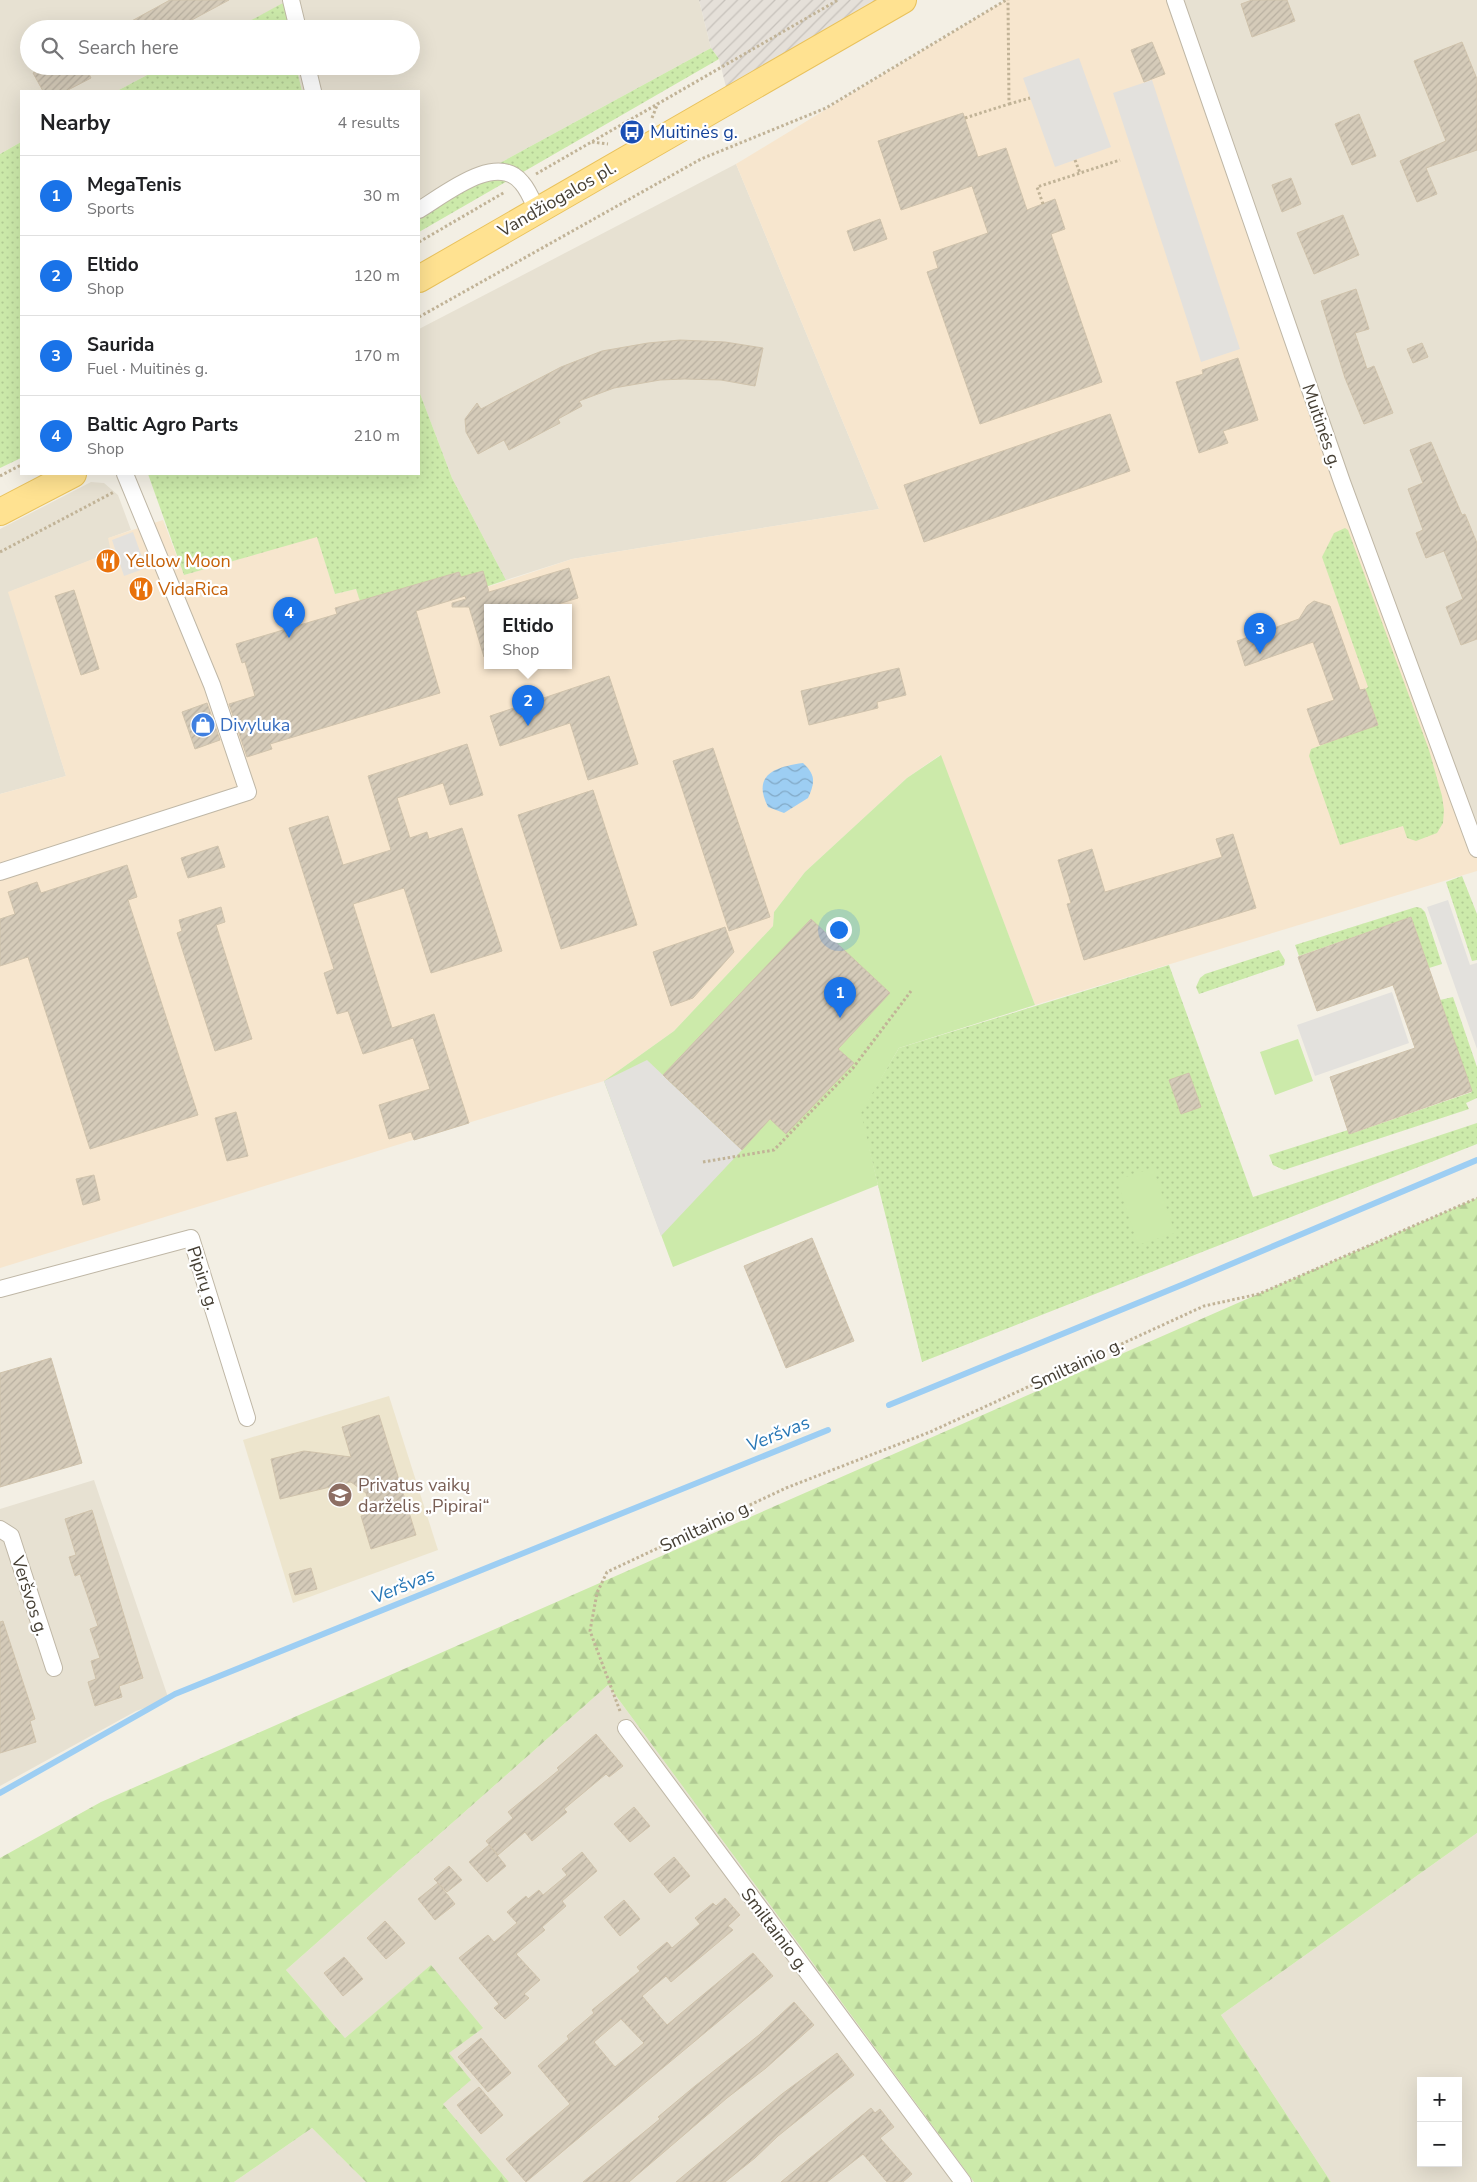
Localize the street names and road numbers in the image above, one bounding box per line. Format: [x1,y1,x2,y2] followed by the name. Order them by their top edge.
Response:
[493,155,621,243] street label: Vandžiogalos pl.
[1296,381,1348,471] street label: Muitinės g.
[181,1243,225,1313] street label: Pipirų g.
[1027,1332,1127,1396] street label: Smiltainio g.
[656,1494,756,1558] street label: Smiltainio g.
[5,1552,54,1639] street label: Veršvos g.
[735,1883,815,1977] street label: Smiltainio g.

